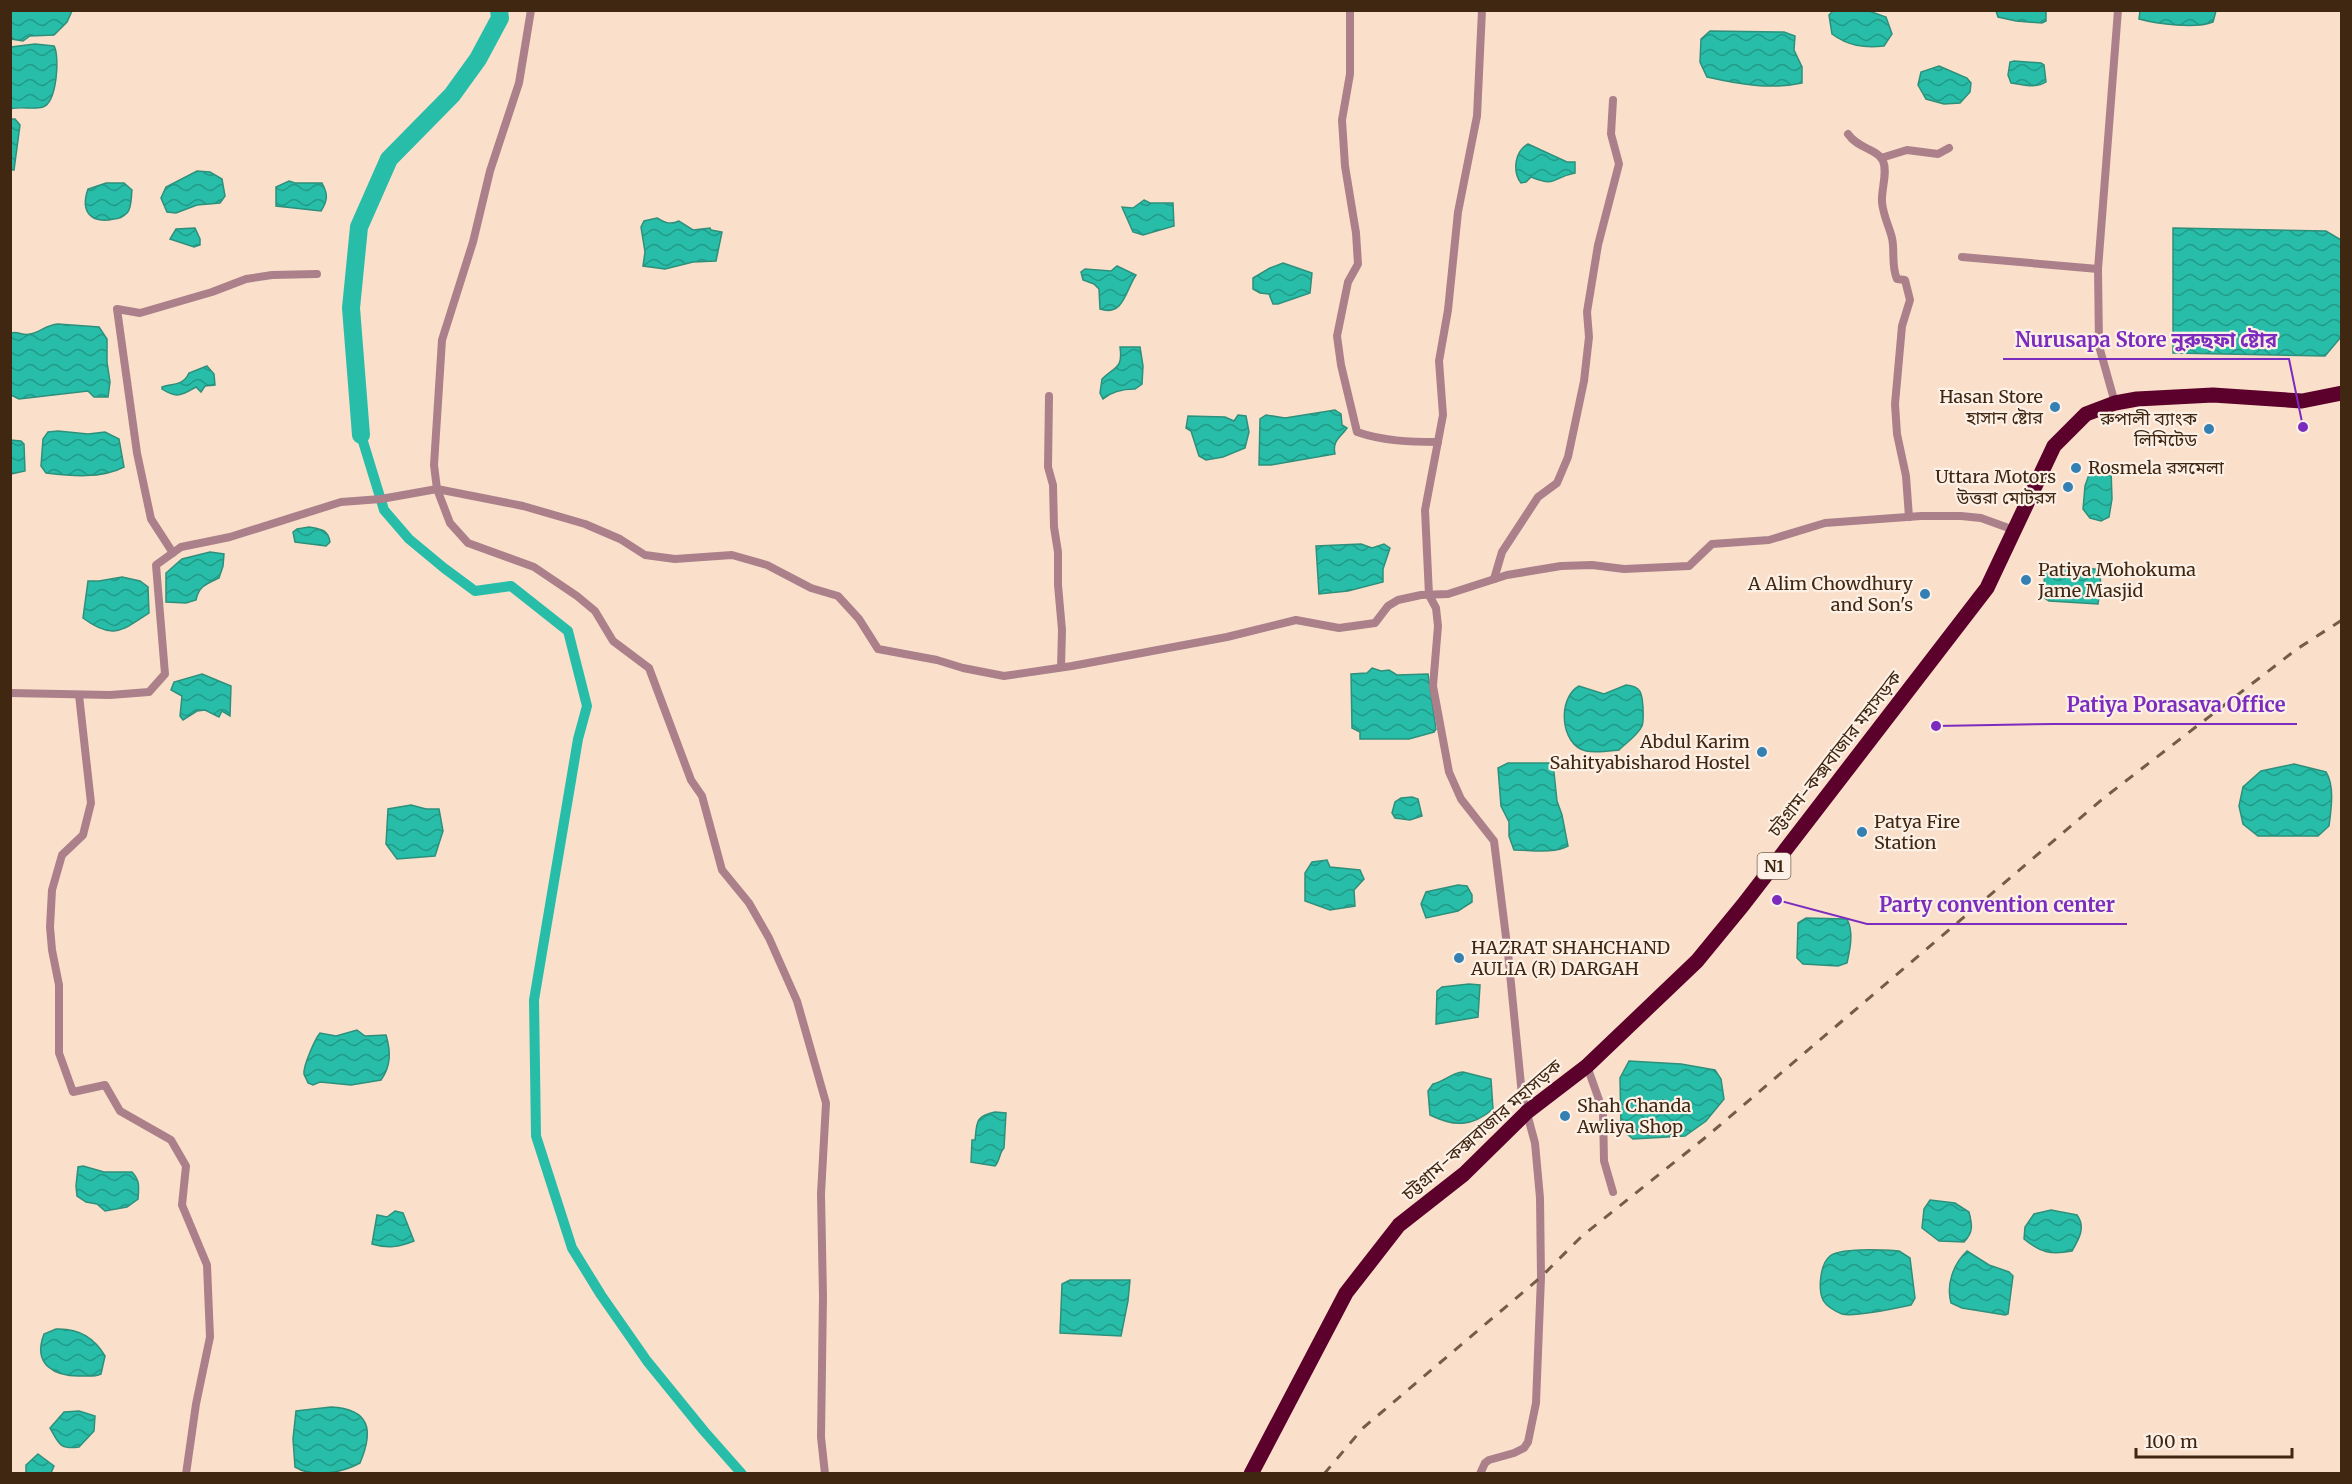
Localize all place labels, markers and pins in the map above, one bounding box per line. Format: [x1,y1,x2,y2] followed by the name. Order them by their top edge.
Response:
[2003,321,2289,359] callout: Nurusapa Store নুরুছফা ষ্টোর
[1939,385,2043,429] place label: Hasan Store হাসান ষ্টোর
[2048,400,2062,414] marker: Hasan Store হাসান ষ্টোর
[2099,407,2197,451] place label: রুপালী ব্যাংক লিমিটেড
[2202,422,2216,436] marker: রুপালী ব্যাংক লিমিটেড
[2088,456,2224,479] place label: Rosmela রসমেলা
[2069,461,2083,475] marker: Rosmela রসমেলা
[1935,465,2057,509] place label: Uttara Motors উত্তরা মোটরস
[2061,480,2075,494] marker: Uttara Motors উত্তরা মোটরস
[2037,558,2196,602] place label: Patiya Mohokuma Jame Masjid
[1747,572,1914,616] place label: A Alim Chowdhury and Son's
[2019,573,2033,587] marker: Patiya Mohokuma Jame Masjid
[1918,587,1932,601] marker: A Alim Chowdhury and Son's
[2054,686,2297,724] callout: Patiya Porasava Office
[1550,730,1750,774] place label: Abdul Karim Sahityabisharod Hostel
[1755,745,1769,759] marker: Abdul Karim Sahityabisharod Hostel
[1874,810,1960,854] place label: Patya Fire Station
[1855,825,1869,839] marker: Patya Fire Station
[1867,886,2127,924] callout: Party convention center
[1470,936,1670,980] place label: HAZRAT SHAHCHAND AULIA (R) DARGAH
[1452,951,1466,965] marker: HAZRAT SHAHCHAND AULIA (R) DARGAH
[1576,1094,1691,1138] place label: Shah Chanda Awliya Shop
[1558,1109,1572,1123] marker: Shah Chanda Awliya Shop

